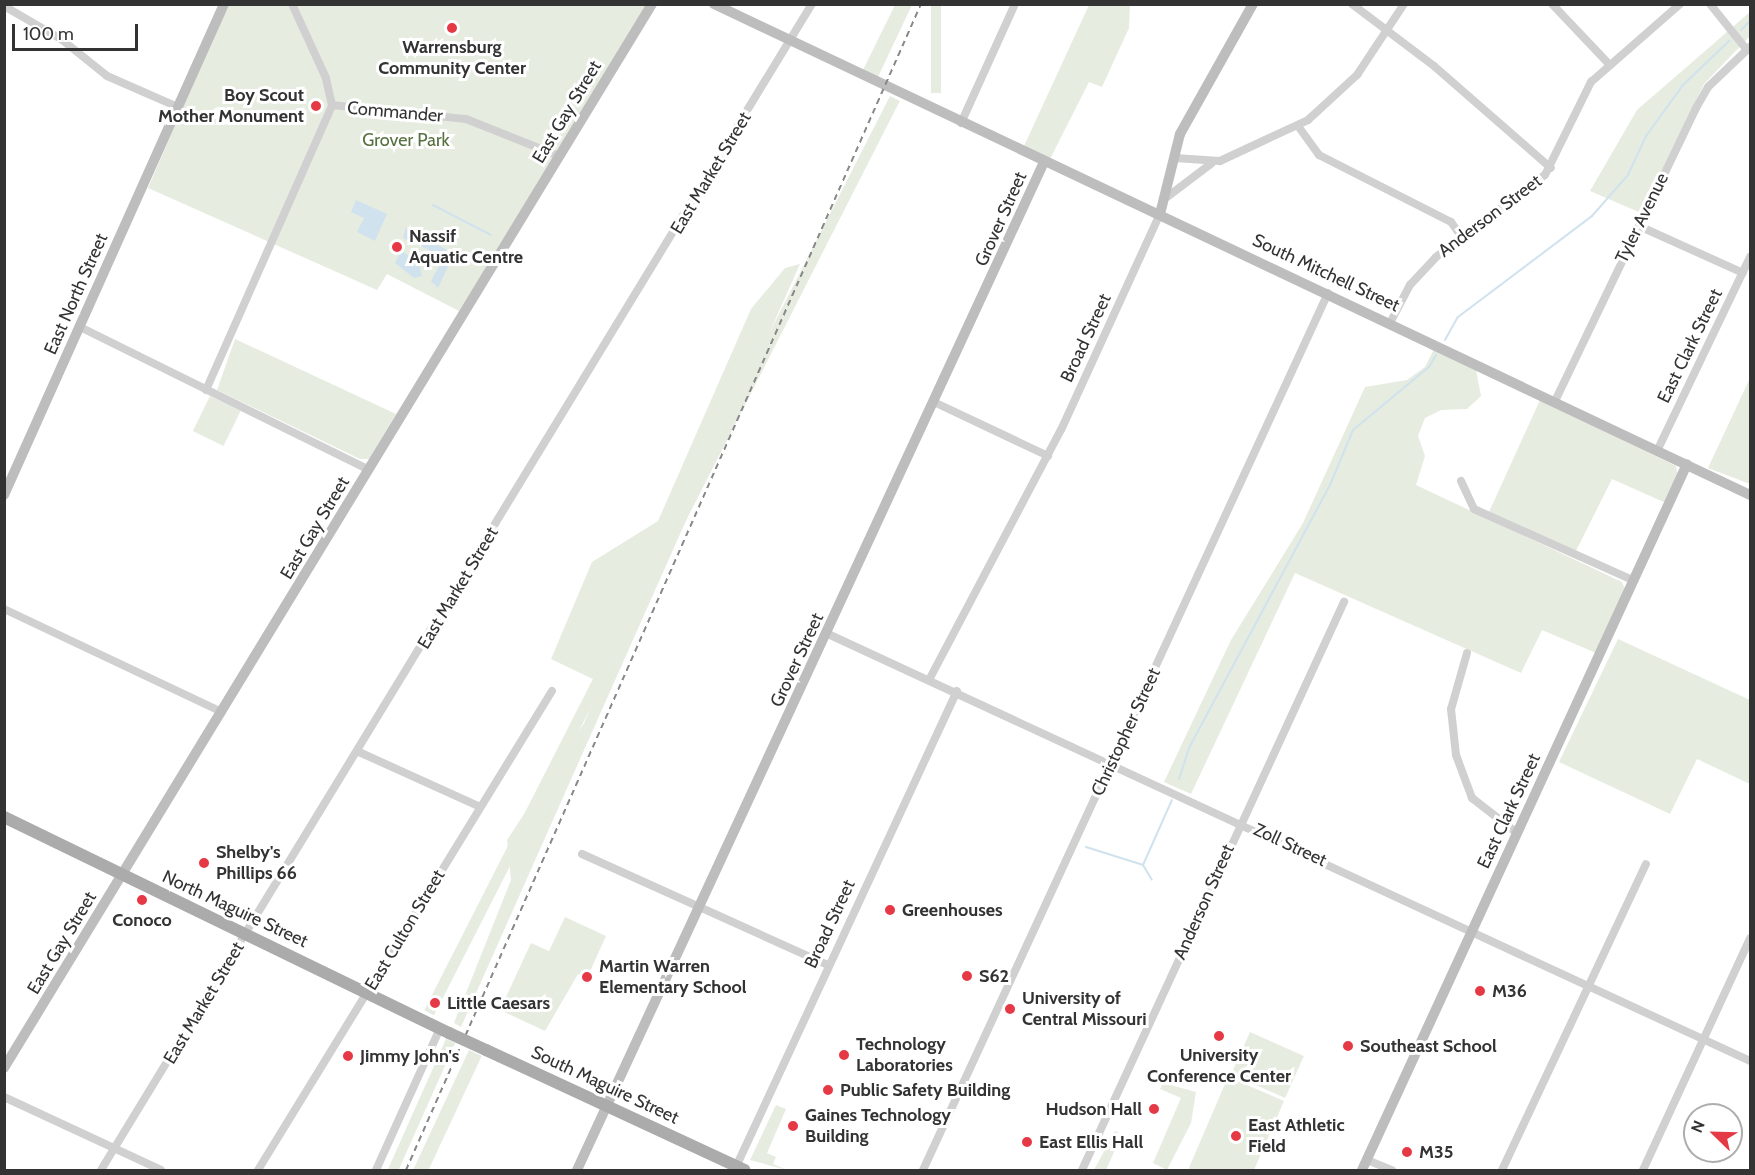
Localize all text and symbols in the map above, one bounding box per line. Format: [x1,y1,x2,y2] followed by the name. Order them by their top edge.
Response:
[15,12,141,50] scale bar
[445,21,459,35] marker: Warrensburg Community Center
[23,23,74,45] text: 100 m
[378,37,526,80] place label: Warrensburg Community Center
[528,57,606,167] street label: East Gay Street
[158,85,304,128] place label: Boy Scout Mother Monument
[346,97,444,127] street label: Commander
[309,99,323,113] marker: Boy Scout Mother Monument
[666,108,756,238] street label: East Market Street
[362,129,450,151] park label: Grover Park
[971,168,1031,270] street label: Grover Street
[1434,170,1546,262] street label: Anderson Street
[1611,170,1673,266] street label: Tyler Avenue
[409,226,523,268] place label: Nassif Aquatic Centre
[1249,229,1403,317] street label: South Mitchell Street
[40,230,112,358] street label: East North Street
[390,240,404,254] marker: Nassif Aquatic Centre
[1653,285,1727,407] street label: East Clark Street
[1056,290,1116,386] street label: Broad Street
[276,473,354,583] street label: East Gay Street
[413,523,503,653] street label: East Market Street
[766,610,828,710] street label: Grover Street
[1087,665,1165,799] street label: Christopher Street
[1473,750,1545,872] street label: East Clark Street
[1250,819,1330,871] street label: Zoll Street
[1169,841,1239,963] street label: Anderson Street
[216,842,297,884] place label: Shelby's Phillips 66
[197,856,211,870] marker: Shelby's Phillips 66
[159,866,311,952] street label: North Maguire Street
[361,866,449,994] street label: East Culton Street
[800,876,860,972] street label: Broad Street
[23,888,101,998] street label: East Gay Street
[135,893,149,907] marker: Conoco
[902,899,1003,921] place label: Greenhouses
[883,903,897,917] marker: Greenhouses
[112,909,172,931] place label: Conoco
[159,938,249,1068] street label: East Market Street
[599,956,746,998] place label: Martin Warren Elementary School
[979,965,1009,987] place label: S62
[960,969,974,983] marker: S62
[580,970,594,984] marker: Martin Warren Elementary School
[1492,980,1527,1002] place label: M36
[1473,984,1487,998] marker: M36
[1022,988,1146,1030] place label: University of Central Missouri
[447,992,550,1014] place label: Little Caesars
[428,996,442,1010] marker: Little Caesars
[1003,1002,1017,1016] marker: University of Central Missouri
[1212,1029,1226,1043] marker: University Conference Center
[856,1034,953,1076] place label: Technology Laboratories
[1360,1035,1497,1057] place label: Southeast School
[1341,1039,1355,1053] marker: Southeast School
[528,1041,682,1129] street label: South Maguire Street
[360,1045,459,1067] place label: Jimmy John's
[1147,1045,1291,1088] place label: University Conference Center
[837,1048,851,1062] marker: Technology Laboratories
[341,1049,355,1063] marker: Jimmy John's
[840,1079,1010,1101] place label: Public Safety Building
[821,1083,835,1097] marker: Public Safety Building
[1046,1098,1142,1120] place label: Hudson Hall
[1147,1102,1161,1116] marker: Hudson Hall
[1683,1103,1743,1163] north arrow
[805,1105,951,1148] place label: Gaines Technology Building
[1248,1115,1345,1158] place label: East Athletic Field
[1687,1118,1709,1135] text: N
[786,1119,800,1133] marker: Gaines Technology Building
[1229,1129,1243,1143] marker: East Athletic Field
[1039,1131,1143,1153] place label: East Ellis Hall
[1020,1135,1034,1149] marker: East Ellis Hall
[1419,1141,1453,1163] place label: M35
[1400,1145,1414,1159] marker: M35

